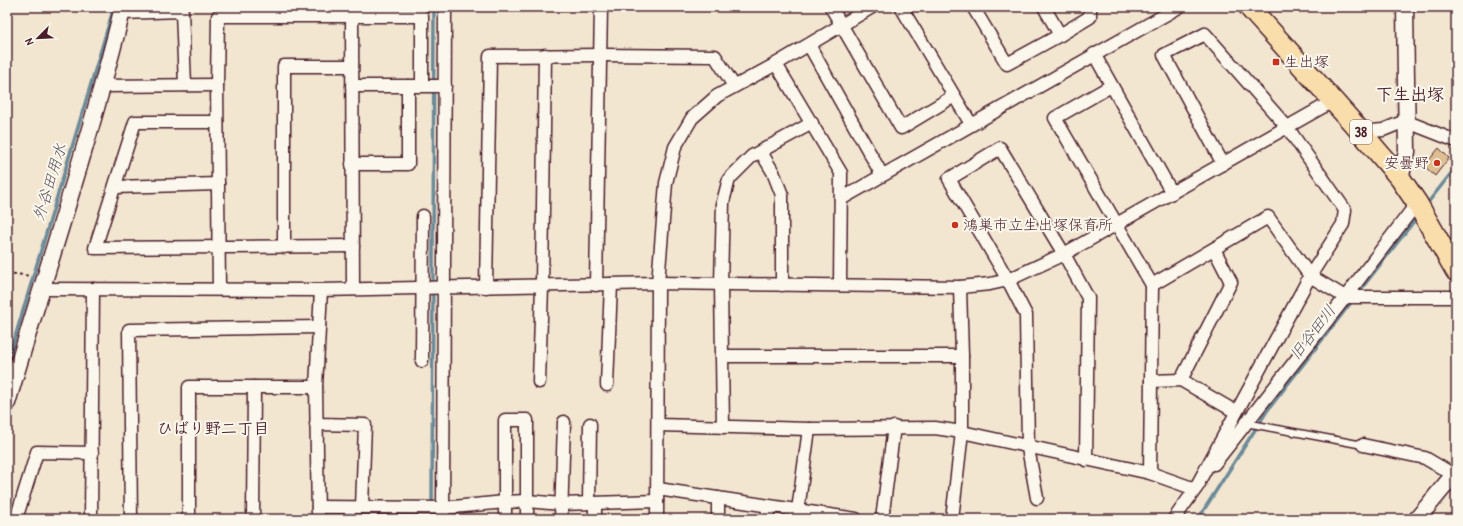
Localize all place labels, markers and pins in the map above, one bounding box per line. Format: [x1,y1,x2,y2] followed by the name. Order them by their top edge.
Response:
[1284,51,1329,72] place label: 生出塚
[1271,57,1281,67] marker: 生出塚
[1384,152,1429,173] place label: 安曇野
[1432,158,1442,168] marker: 安曇野
[963,214,1113,235] place label: 鴻巣市立生出塚保育所
[950,220,960,230] marker: 鴻巣市立生出塚保育所

